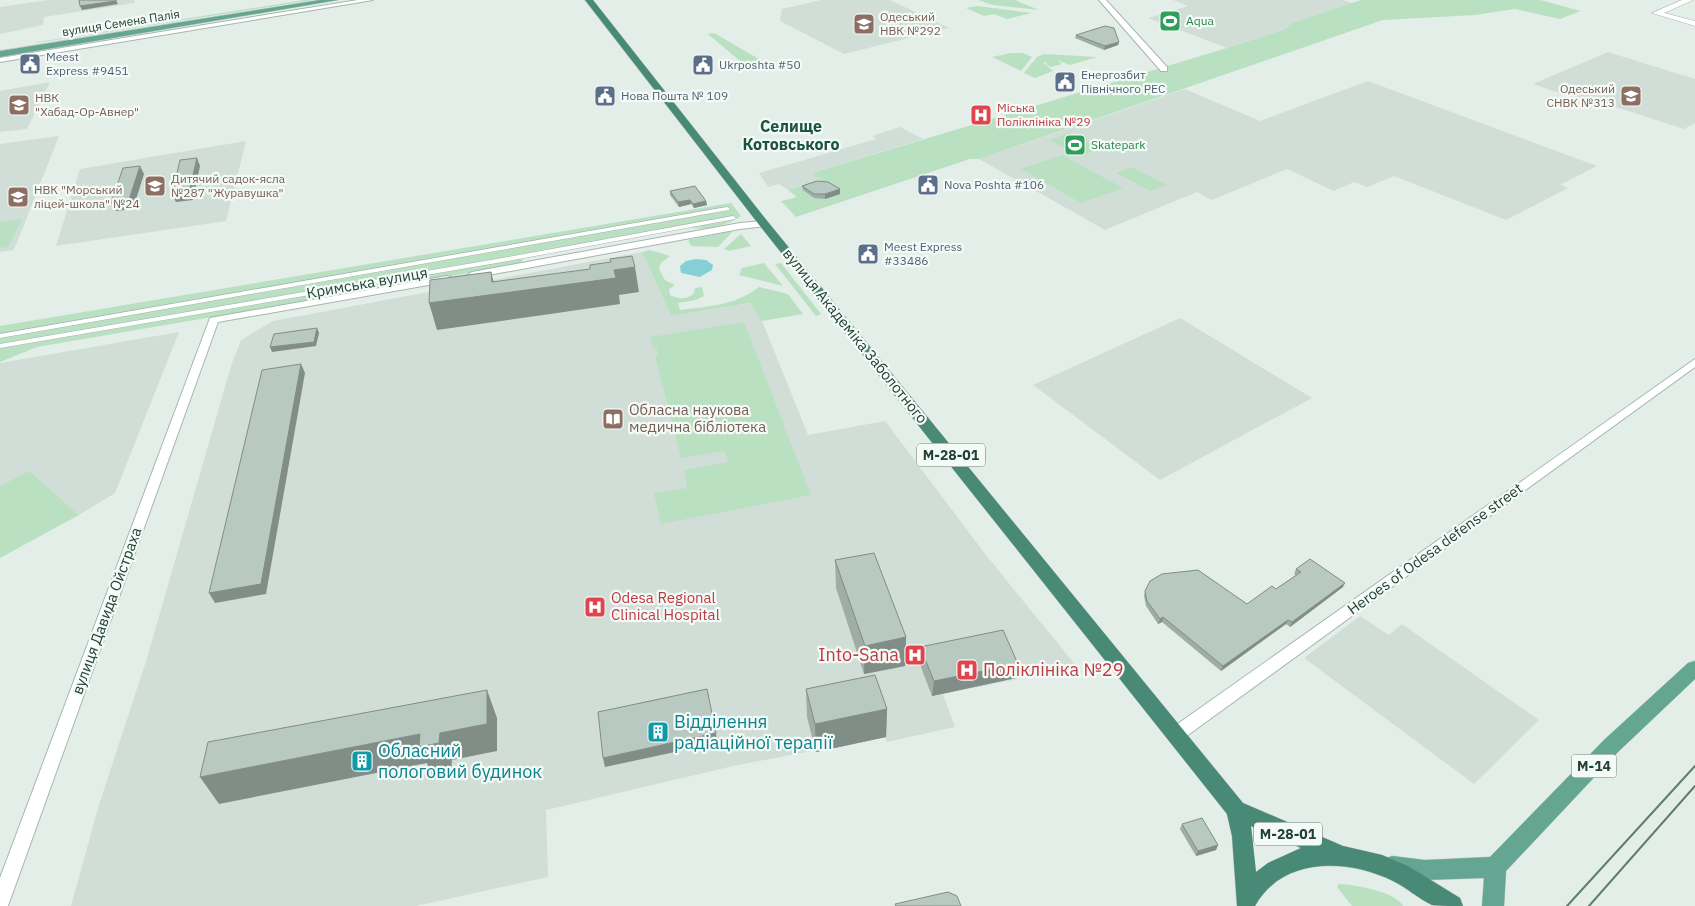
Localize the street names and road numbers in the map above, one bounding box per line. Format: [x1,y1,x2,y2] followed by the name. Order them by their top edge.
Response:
[61,6,181,39] street label: вулиця Семена Палія
[779,244,932,427] street label: вулиця Академіка Заболотного
[305,262,429,303] street label: Кримська вулиця
[917,444,985,466] road number: М-28-01
[1343,479,1526,619] street label: Heroes of Odesa defense street
[67,525,146,697] street label: вулиця Давида Ойстраха
[1572,754,1616,778] road number: М-14
[1254,822,1322,846] road number: М-28-01

